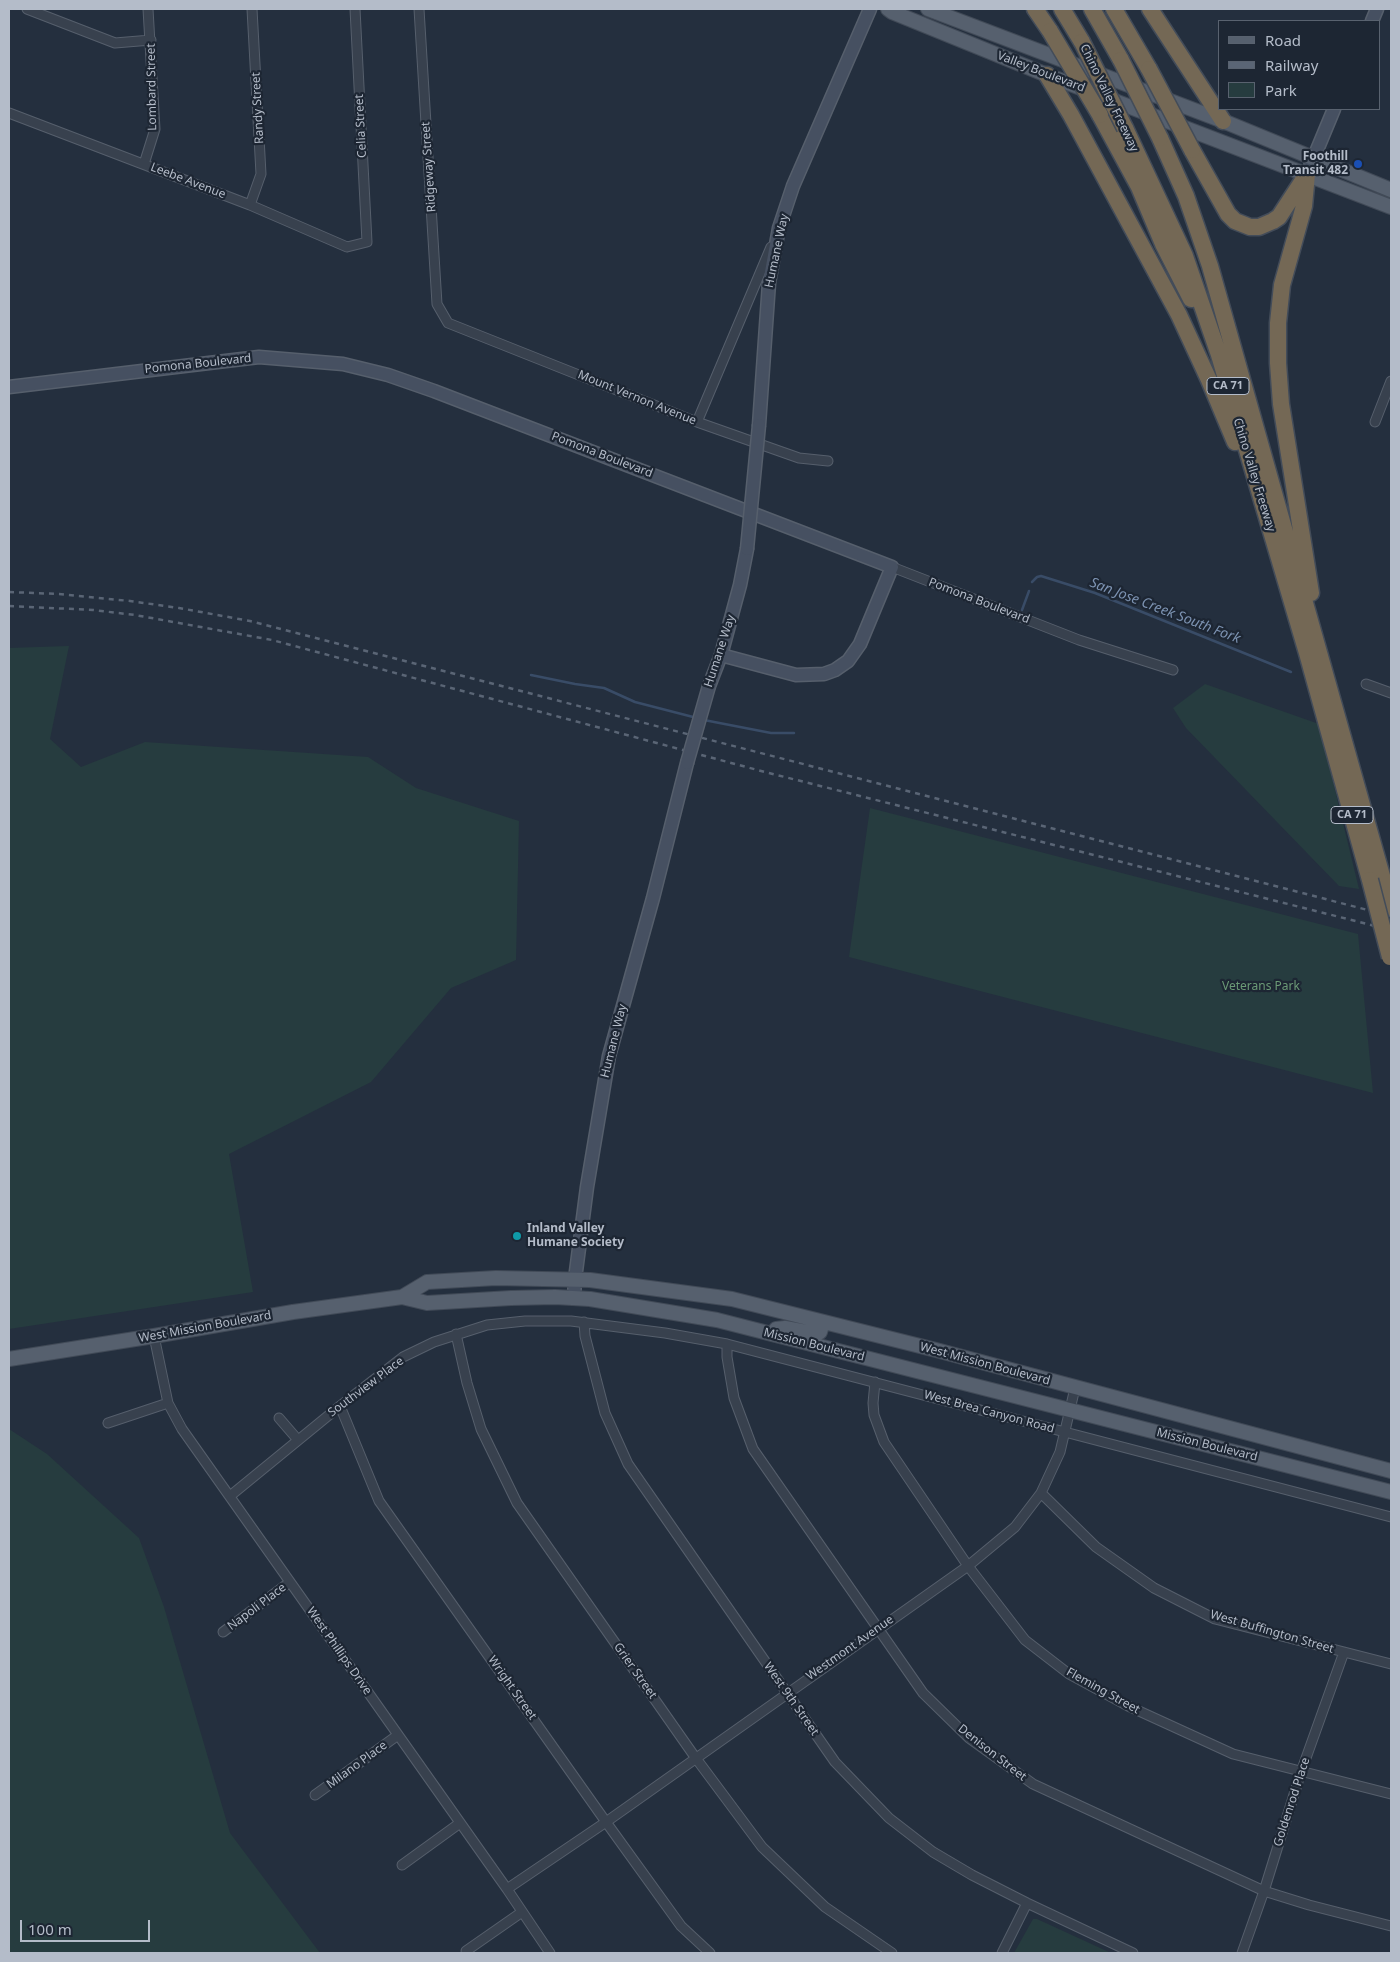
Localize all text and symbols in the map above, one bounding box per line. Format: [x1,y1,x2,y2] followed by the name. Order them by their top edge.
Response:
[1218,20,1380,110] legend
[1265,30,1301,50] text: Road
[1077,42,1141,154] street label: Chino Valley Freeway
[144,43,160,131] street label: Lombard Street
[995,49,1087,95] street label: Valley Boulevard
[1265,55,1318,75] text: Railway
[249,72,267,144] street label: Randy Street
[1265,80,1297,100] text: Park
[352,94,370,158] street label: Celia Street
[419,121,439,213] street label: Ridgeway Street
[1283,150,1348,178] place label: Foothill Transit 482
[1352,158,1364,170] marker: Foothill Transit 482
[148,160,228,202] street label: Leebe Avenue
[762,213,792,289] street label: Humane Way
[144,351,252,377] street label: Pomona Boulevard
[576,368,698,428] street label: Mount Vernon Avenue
[1207,378,1249,394] road number: CA 71
[1230,416,1278,534] street label: Chino Valley Freeway
[549,429,655,481] street label: Pomona Boulevard
[926,575,1032,627] street label: Pomona Boulevard
[1087,575,1243,647] water label: San Jose Creek South Fork
[702,613,738,689] street label: Humane Way
[1331,806,1373,824] road number: CA 71
[1222,980,1300,994] park label: Veterans Park
[598,1003,630,1079] street label: Humane Way
[527,1222,624,1250] place label: Inland Valley Humane Society
[511,1230,523,1242] marker: Inland Valley Humane Society
[138,1308,272,1346] street label: West Mission Boulevard
[762,1326,866,1364] street label: Mission Boulevard
[918,1340,1052,1388] street label: West Mission Boulevard
[325,1354,407,1420] street label: Southview Place
[922,1388,1056,1436] street label: West Brea Canyon Road
[1155,1426,1259,1464] street label: Mission Boulevard
[225,1580,289,1634] street label: Napoli Place
[303,1604,375,1698] street label: West Phillips Drive
[1209,1607,1335,1657] street label: West Buffington Street
[804,1612,896,1684] street label: Westmont Avenue
[610,1640,660,1702] street label: Grier Street
[485,1653,539,1723] street label: Wright Street
[760,1660,822,1738] street label: West 9th Street
[1064,1665,1142,1717] street label: Fleming Street
[955,1722,1029,1784] street label: Denison Street
[324,1738,390,1792] street label: Milano Place
[1271,1756,1313,1848] street label: Goldenrod Place
[22,1910,152,1942] scale bar
[28,1919,72,1939] text: 100 m

